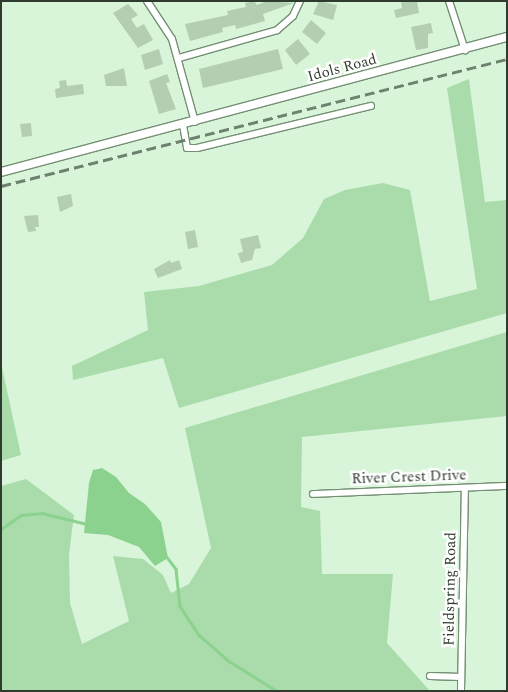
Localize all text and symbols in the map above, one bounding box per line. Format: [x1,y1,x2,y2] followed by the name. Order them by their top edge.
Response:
[305,50,379,86] street label: Idols Road
[351,466,467,488] street label: River Crest Drive
[440,532,460,646] street label: Fieldspring Road

